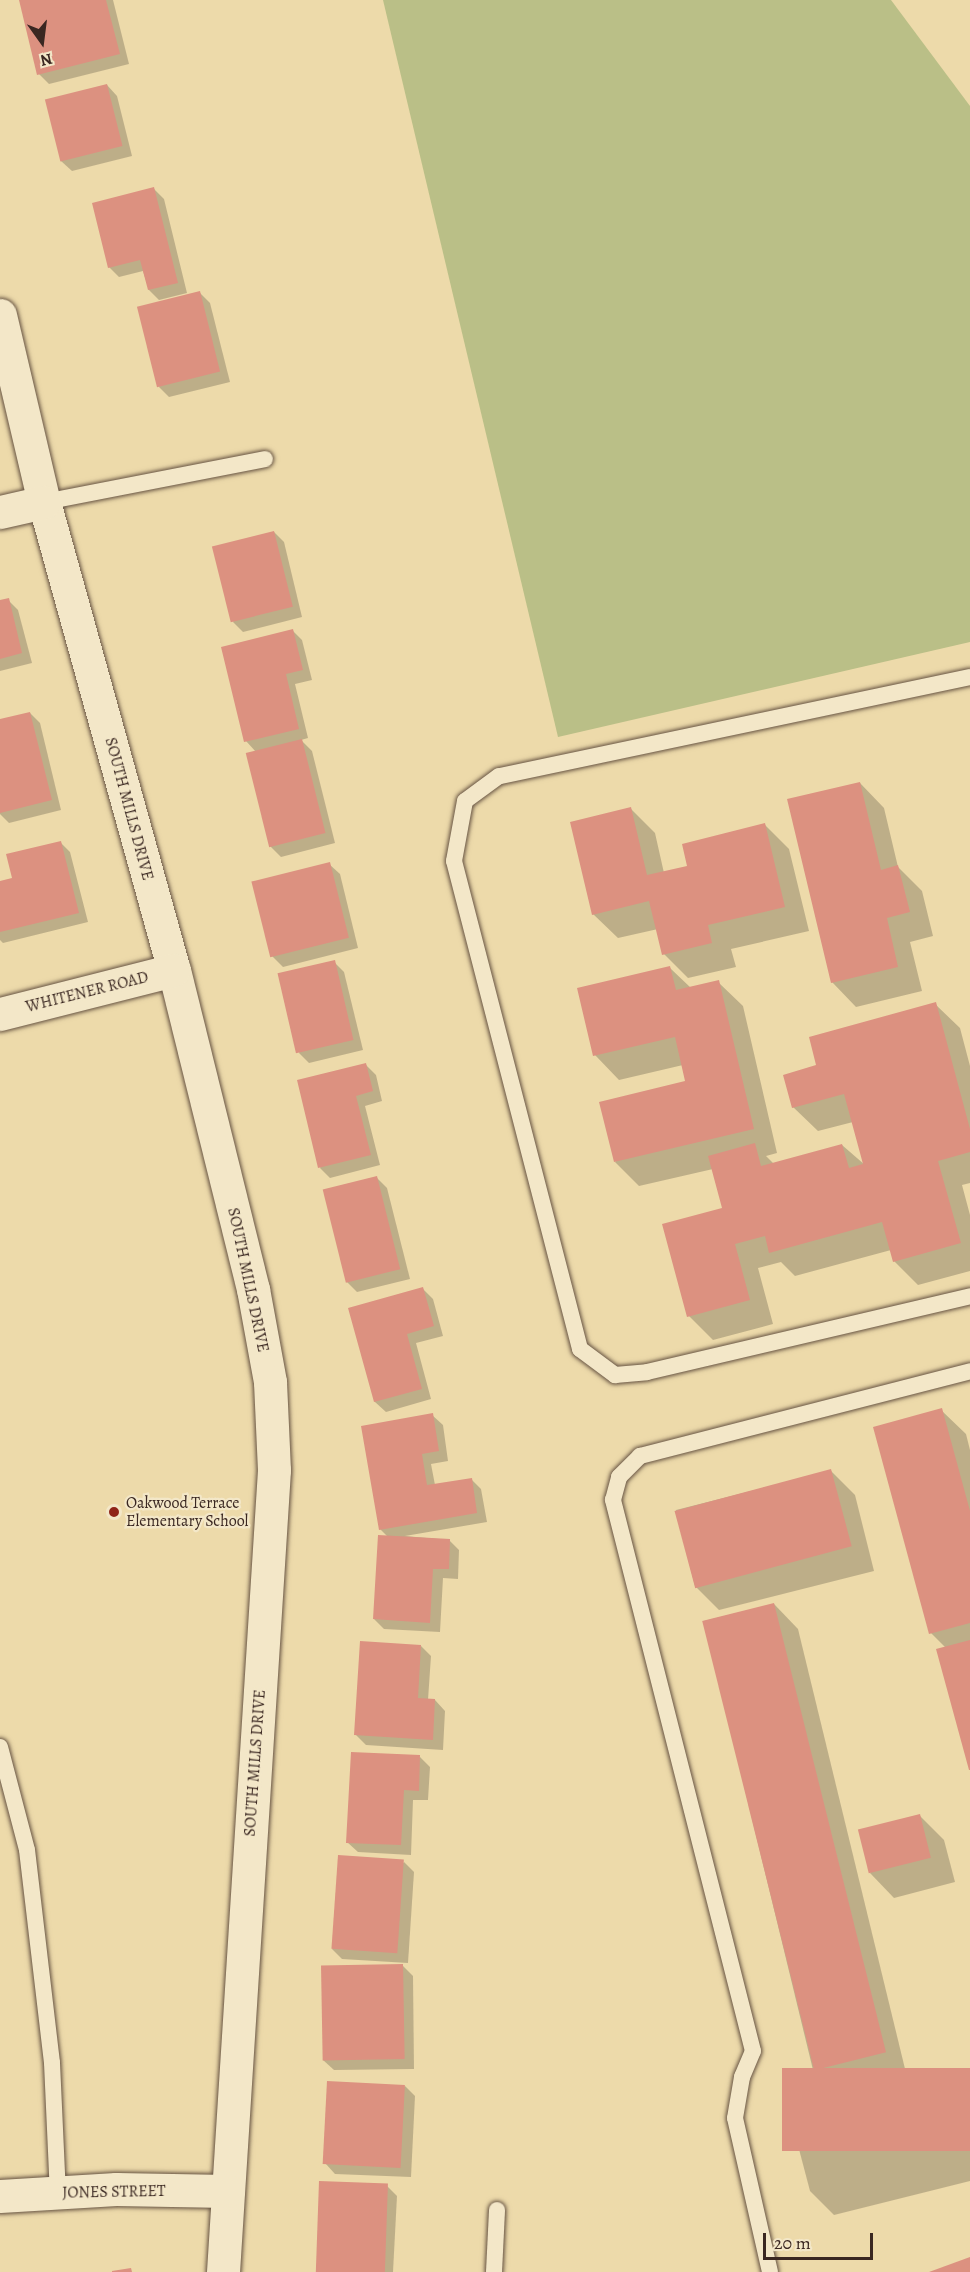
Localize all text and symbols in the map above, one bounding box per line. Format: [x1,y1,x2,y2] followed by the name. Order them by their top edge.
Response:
[12,12,72,72] north arrow
[38,47,55,72] text: N
[101,735,157,883] street label: SOUTH MILLS DRIVE
[24,967,150,1017] street label: WHITENER ROAD
[223,1206,273,1354] street label: SOUTH MILLS DRIVE
[126,1493,249,1531] place label: Oakwood Terrace Elementary School
[107,1505,121,1519] marker: Oakwood Terrace Elementary School
[240,1689,270,1837] street label: SOUTH MILLS DRIVE
[62,2181,166,2203] street label: JONES STREET
[766,2221,876,2259] scale bar
[774,2231,811,2255] text: 20 m

